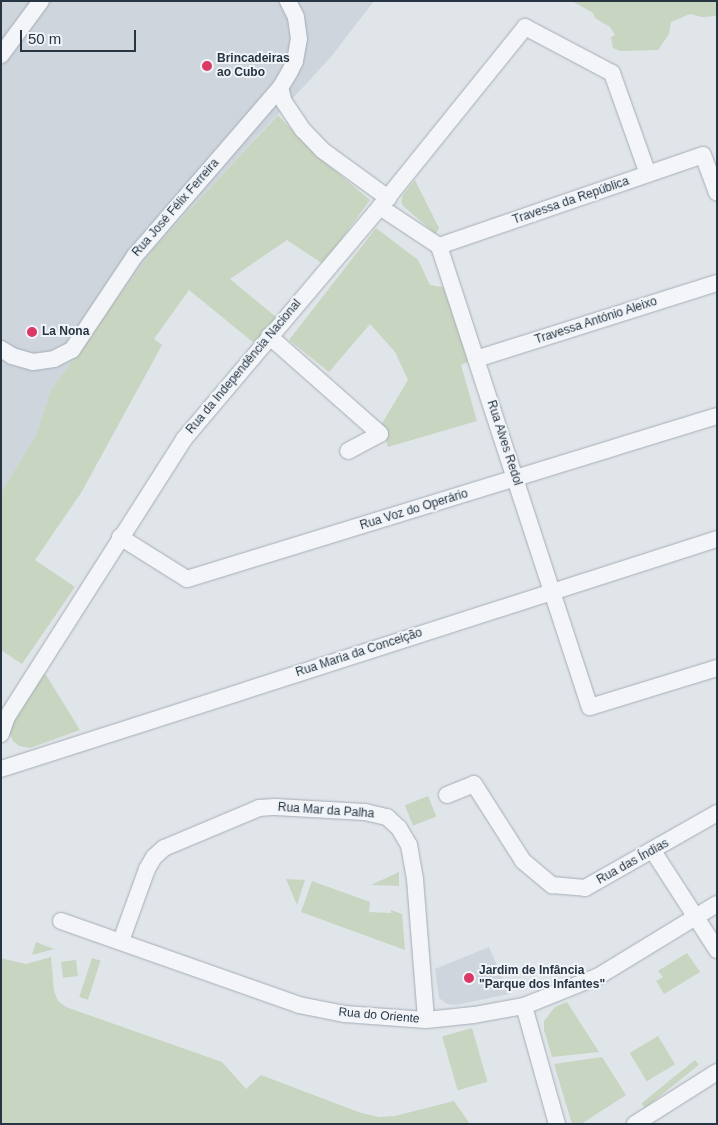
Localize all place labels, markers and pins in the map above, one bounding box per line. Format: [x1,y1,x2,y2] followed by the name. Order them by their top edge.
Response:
[217,52,290,80] place label: Brincadeiras ao Cubo
[201,60,213,72] marker: Brincadeiras ao Cubo
[42,325,89,339] place label: La Nona
[26,326,38,338] marker: La Nona
[479,964,605,992] place label: Jardim de Infância "Parque dos Infantes"
[463,972,475,984] marker: Jardim de Infância "Parque dos Infantes"

